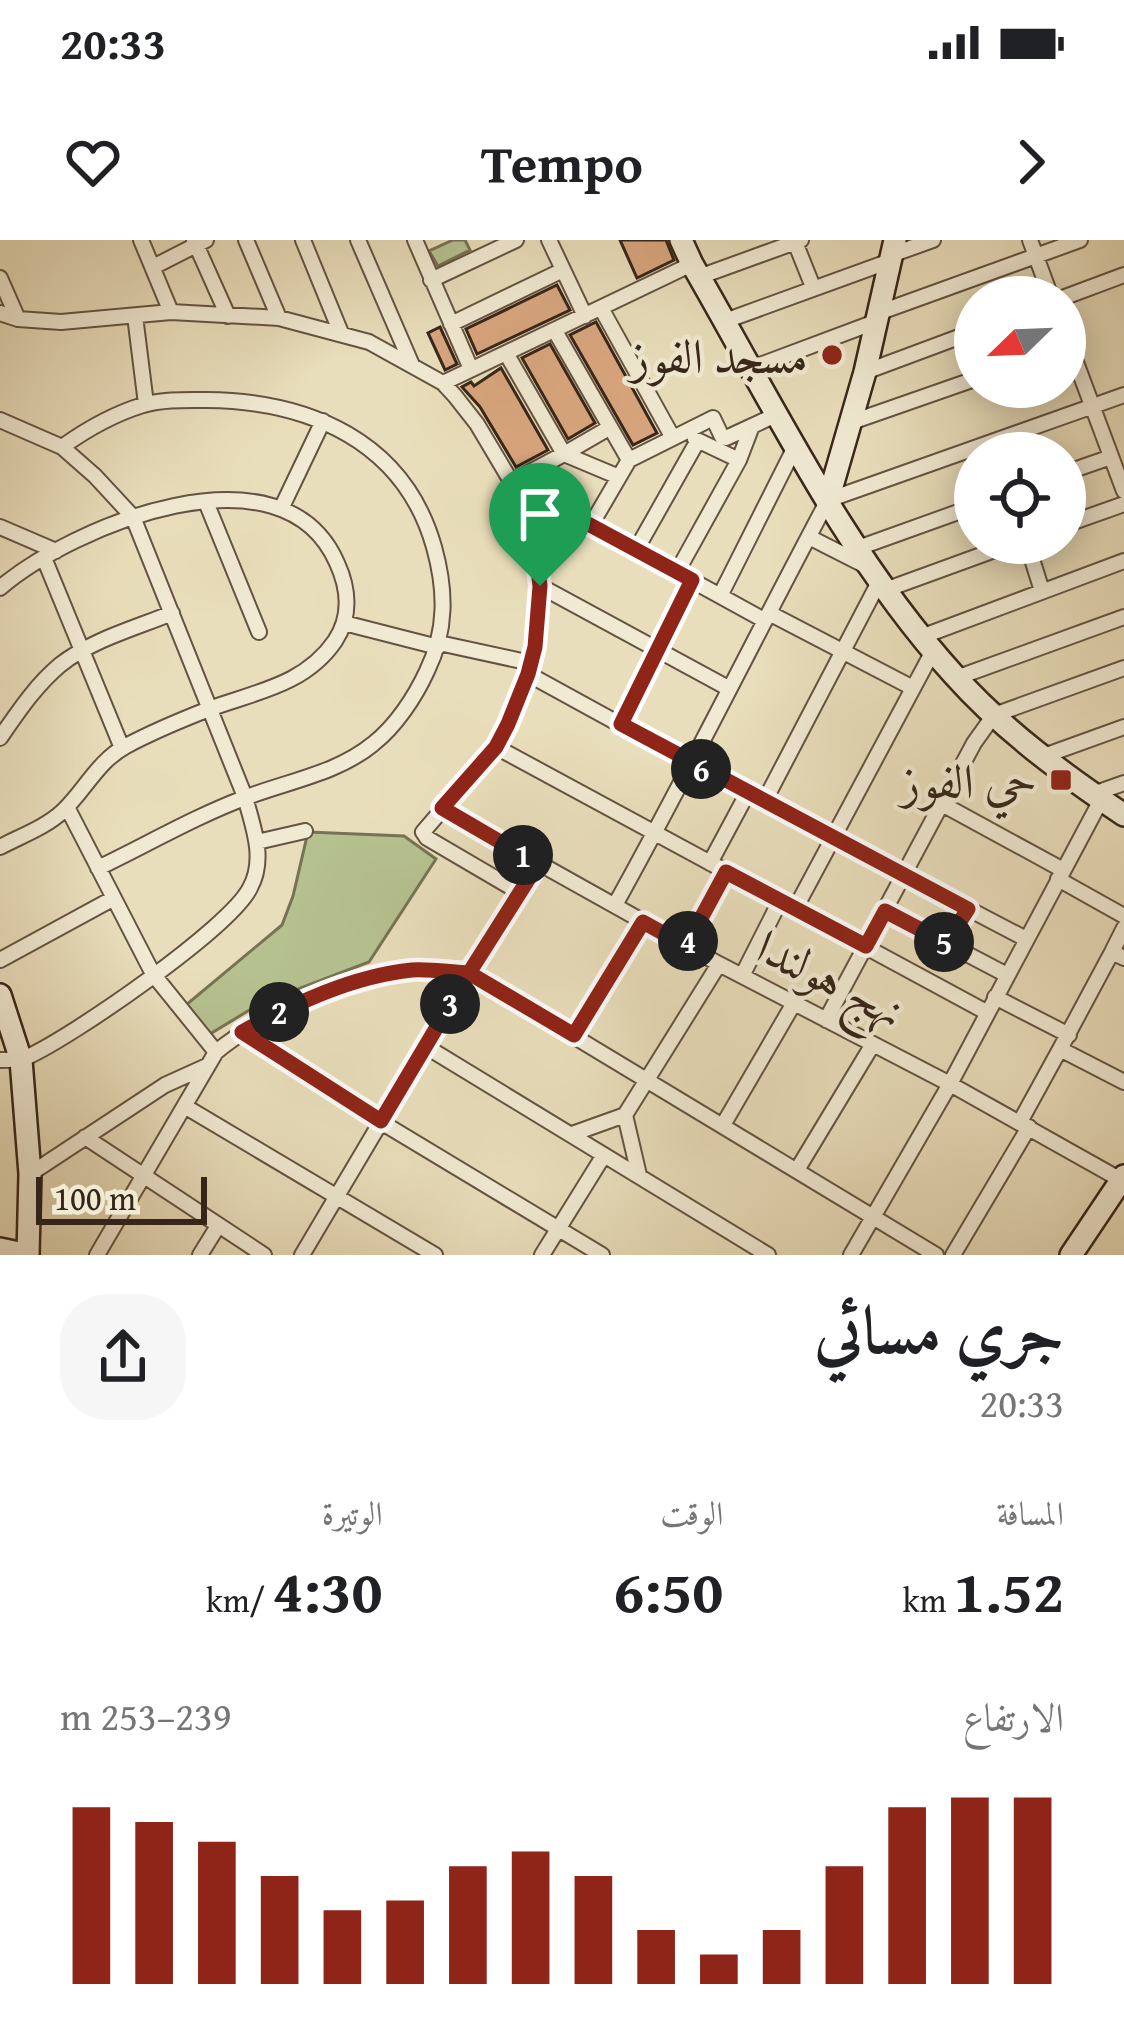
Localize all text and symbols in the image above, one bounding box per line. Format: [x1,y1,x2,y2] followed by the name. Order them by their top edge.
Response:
[60,10,166,75] text: 20:33
[481,123,643,202] text: Tempo
[60,129,126,195] icon: heart
[998,129,1064,195] icon: forward
[954,276,1086,408] north arrow
[954,276,1086,564] map controls
[627,320,808,391] place label: مسجد الفوز
[819,342,845,368] marker: مسجد الفوز
[954,432,1086,564] button: locate
[489,463,591,586] pin
[507,481,573,547] icon: arrive
[671,739,731,799] pin: 6
[692,745,710,793] text: 6
[897,745,1037,820] place label: حي الفوز
[1048,767,1074,793] marker: حي الفوز
[493,825,553,885] pin: 1
[514,831,532,879] text: 1
[741,910,918,1053] street label: نهج هولندا
[658,911,718,971] pin: 4
[914,912,974,972] pin: 5
[679,917,697,965] text: 4
[935,918,953,966] text: 5
[420,974,480,1034] pin: 3
[441,980,459,1028] text: 3
[249,982,309,1042] pin: 2
[270,988,288,1036] text: 2
[36,1171,207,1224] scale bar
[54,1174,136,1222] text: 100 m
[814,1280,1064,1377] text: جري مسائي
[60,1294,186,1420] button: share
[979,1374,1064,1431] text: 20:33
[322,1489,383,1537] text: الوتيرة
[660,1489,723,1537] text: الوقت
[997,1489,1064,1537] text: المسافة
[272,1546,383,1634] text: 4:30
[613,1546,723,1634] text: 6:50
[954,1546,1064,1634] text: 1.52
[206,1576,272,1624] text: /km
[903,1576,954,1624] text: km
[60,1687,232,1744] text: 239–253 m
[963,1688,1064,1745] text: الارتفاع

